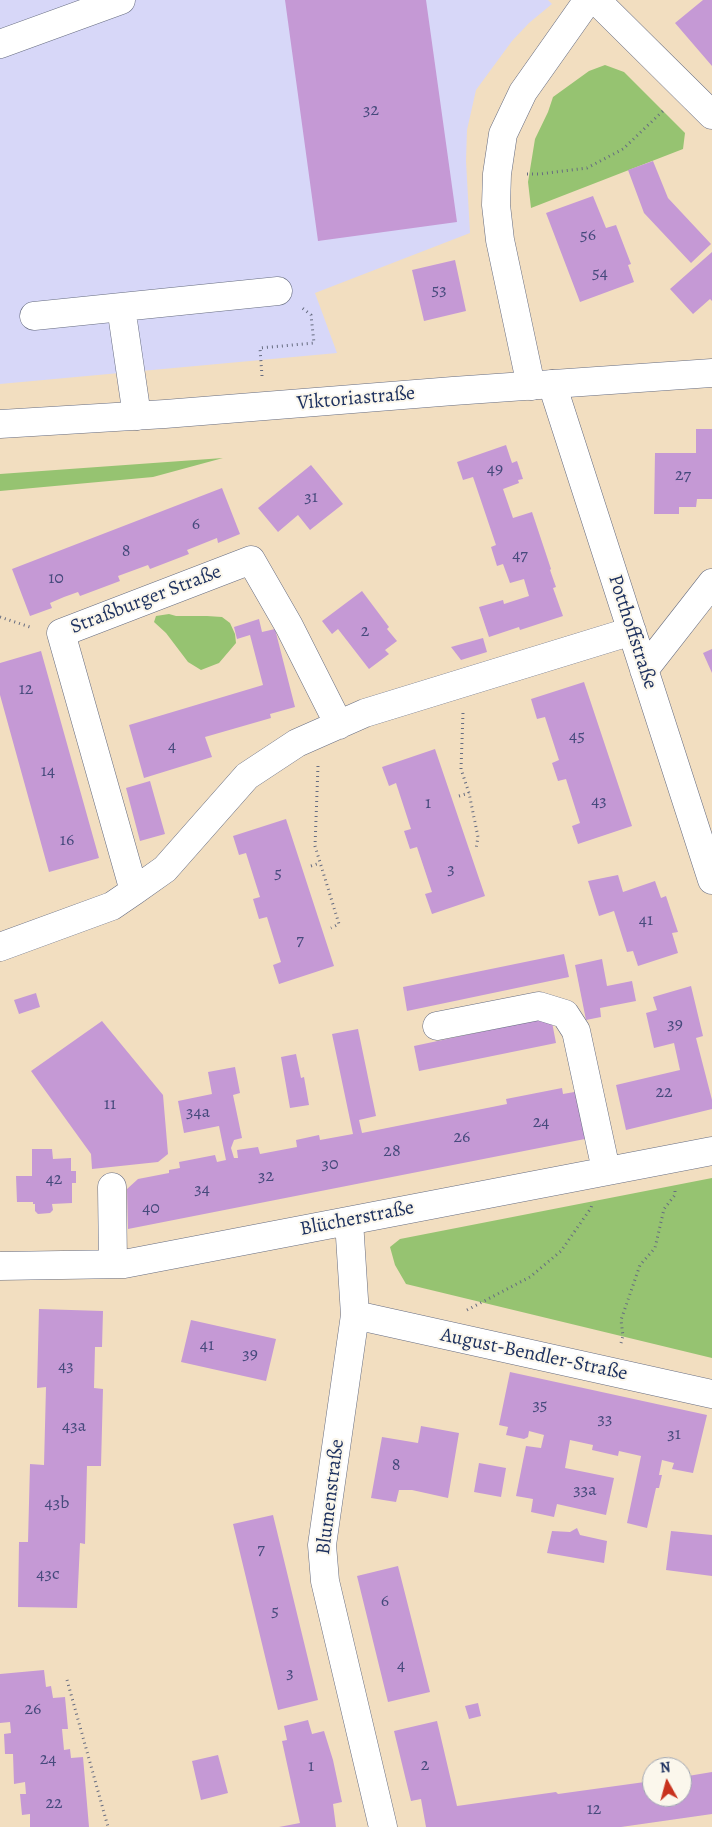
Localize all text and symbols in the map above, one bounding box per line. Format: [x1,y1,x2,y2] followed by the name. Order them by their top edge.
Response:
[363,100,379,122] house number: 32
[580,225,596,247] house number: 56
[592,263,608,285] house number: 54
[431,280,447,302] house number: 53
[296,382,416,416] street label: Viktoriastraße
[487,459,503,481] house number: 49
[675,465,691,487] house number: 27
[304,487,318,509] house number: 31
[192,514,200,536] house number: 6
[122,541,130,563] house number: 8
[512,545,528,567] house number: 47
[67,560,225,640] street label: Straßburger Straße
[48,568,64,590] house number: 10
[602,572,662,692] street label: Potthoffstraße
[361,621,369,643] house number: 2
[19,679,33,701] house number: 12
[569,726,585,748] house number: 45
[168,736,176,758] house number: 4
[41,761,55,783] house number: 14
[591,791,607,813] house number: 43
[425,793,431,815] house number: 1
[60,830,74,852] house number: 16
[447,859,455,881] house number: 3
[274,863,282,885] house number: 5
[639,910,653,932] house number: 41
[296,930,304,952] house number: 7
[667,1014,683,1036] house number: 39
[655,1082,673,1104] house number: 22
[104,1094,116,1116] house number: 11
[186,1102,210,1124] house number: 34a
[533,1112,549,1134] house number: 24
[454,1127,470,1149] house number: 26
[383,1141,401,1163] house number: 28
[321,1154,339,1176] house number: 30
[258,1166,274,1188] house number: 32
[46,1169,62,1191] house number: 42
[194,1179,210,1201] house number: 34
[298,1196,416,1242] street label: Blücherstraße
[142,1198,160,1220] house number: 40
[438,1323,630,1387] street label: August-Bendler-Straße
[200,1335,214,1357] house number: 41
[242,1344,258,1366] house number: 39
[58,1356,74,1378] house number: 43
[532,1395,548,1417] house number: 35
[598,1409,612,1431] house number: 33
[62,1416,86,1438] house number: 43a
[667,1424,681,1446] house number: 31
[312,1438,350,1556] street label: Blumenstraße
[392,1455,400,1477] house number: 8
[573,1480,597,1502] house number: 33a
[45,1493,69,1515] house number: 43b
[257,1539,265,1561] house number: 7
[36,1564,60,1586] house number: 43c
[381,1591,389,1613] house number: 6
[271,1601,279,1623] house number: 5
[397,1655,405,1677] house number: 4
[286,1663,294,1685] house number: 3
[25,1699,41,1721] house number: 26
[40,1749,56,1771] house number: 24
[421,1755,429,1777] house number: 2
[308,1756,314,1778] house number: 1
[642,1757,692,1807] north arrow
[659,1758,671,1778] text: N
[45,1793,63,1815] house number: 22
[587,1799,601,1821] house number: 12

